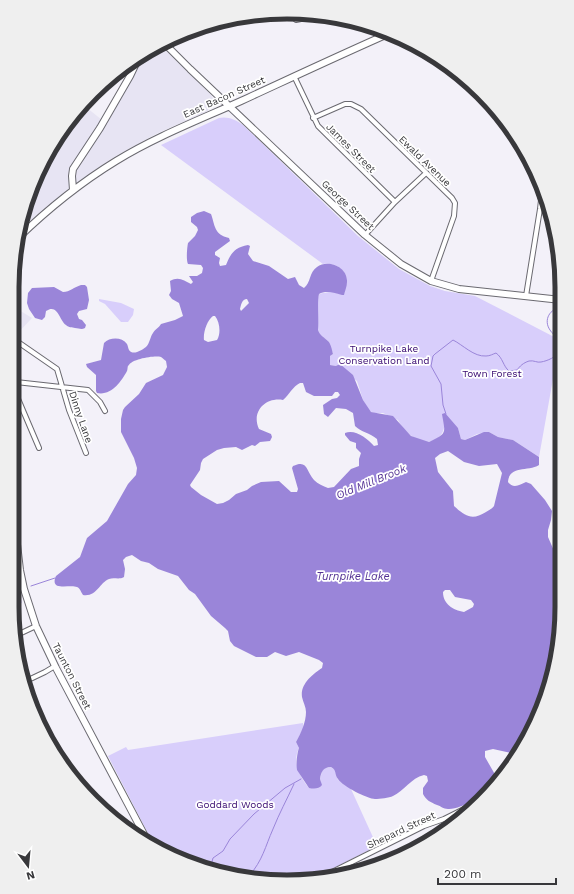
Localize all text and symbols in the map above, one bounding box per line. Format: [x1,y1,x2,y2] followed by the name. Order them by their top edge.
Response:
[181,74,267,120] street label: East Bacon Street
[324,121,379,176] street label: James Street
[397,134,453,189] street label: Ewald Avenue
[320,178,377,233] street label: George Street
[338,343,430,366] park label: Turnpike Lake Conservation Land
[462,368,523,379] park label: Town Forest
[67,390,95,445] street label: Dinny Lane
[334,462,409,502] water label: Old Mill Brook
[316,570,390,583] water label: Turnpike Lake
[51,641,94,712] street label: Taunton Street
[196,799,274,810] park label: Goddard Woods
[365,809,438,851] street label: Shepard Street
[8,846,48,886] north arrow
[438,860,556,886] scale bar
[444,867,481,881] text: 200 m
[25,868,36,883] text: N

